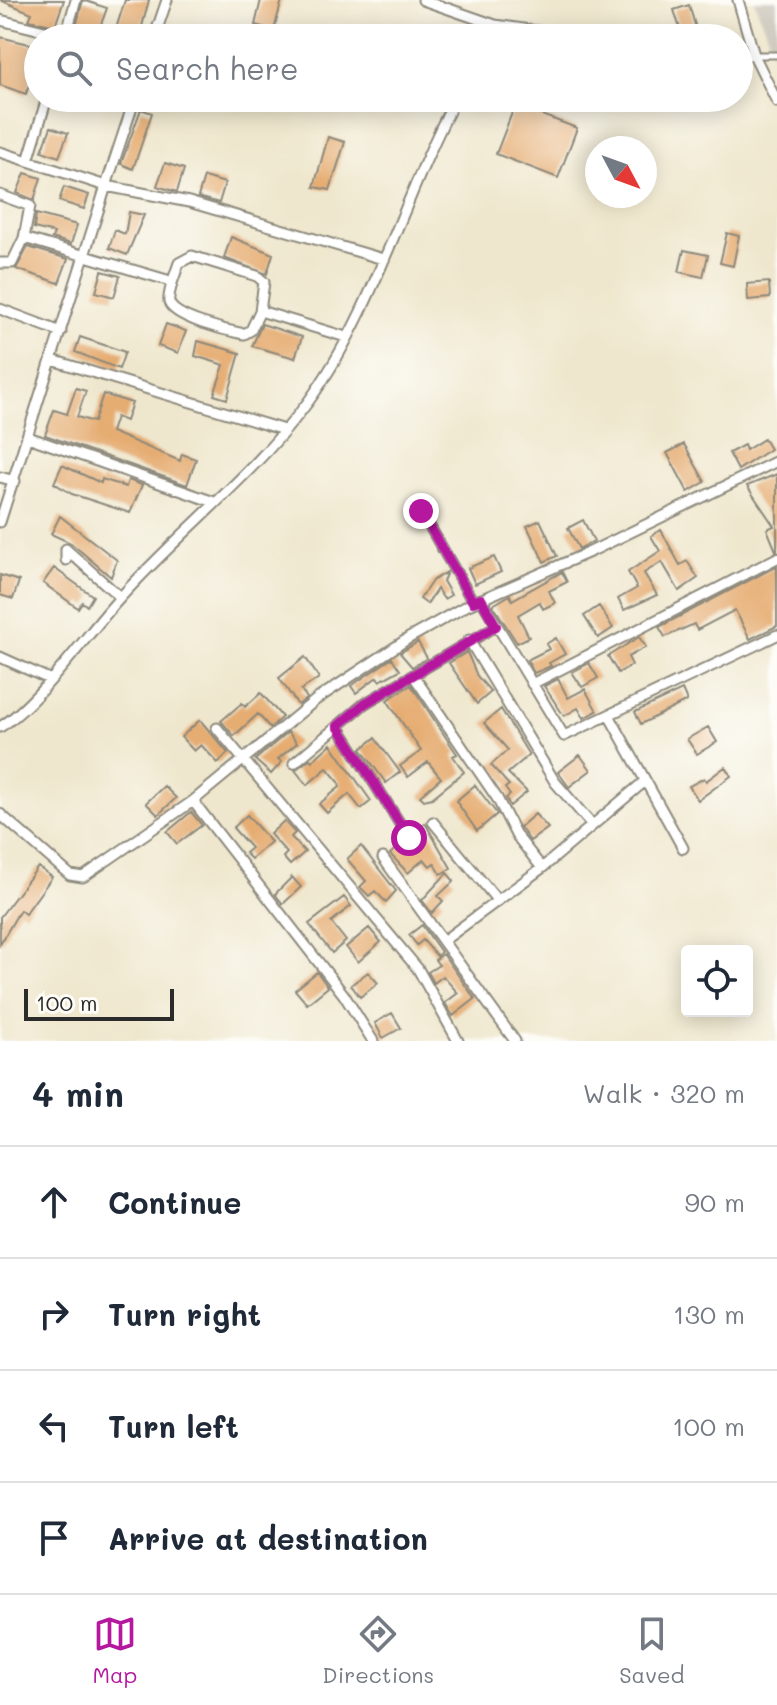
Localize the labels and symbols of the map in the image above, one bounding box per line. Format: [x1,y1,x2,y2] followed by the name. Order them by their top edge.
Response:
[585,136,657,208] north arrow
[403,493,439,529] route end
[391,820,427,856] route start
[24,985,174,1021] scale bar

